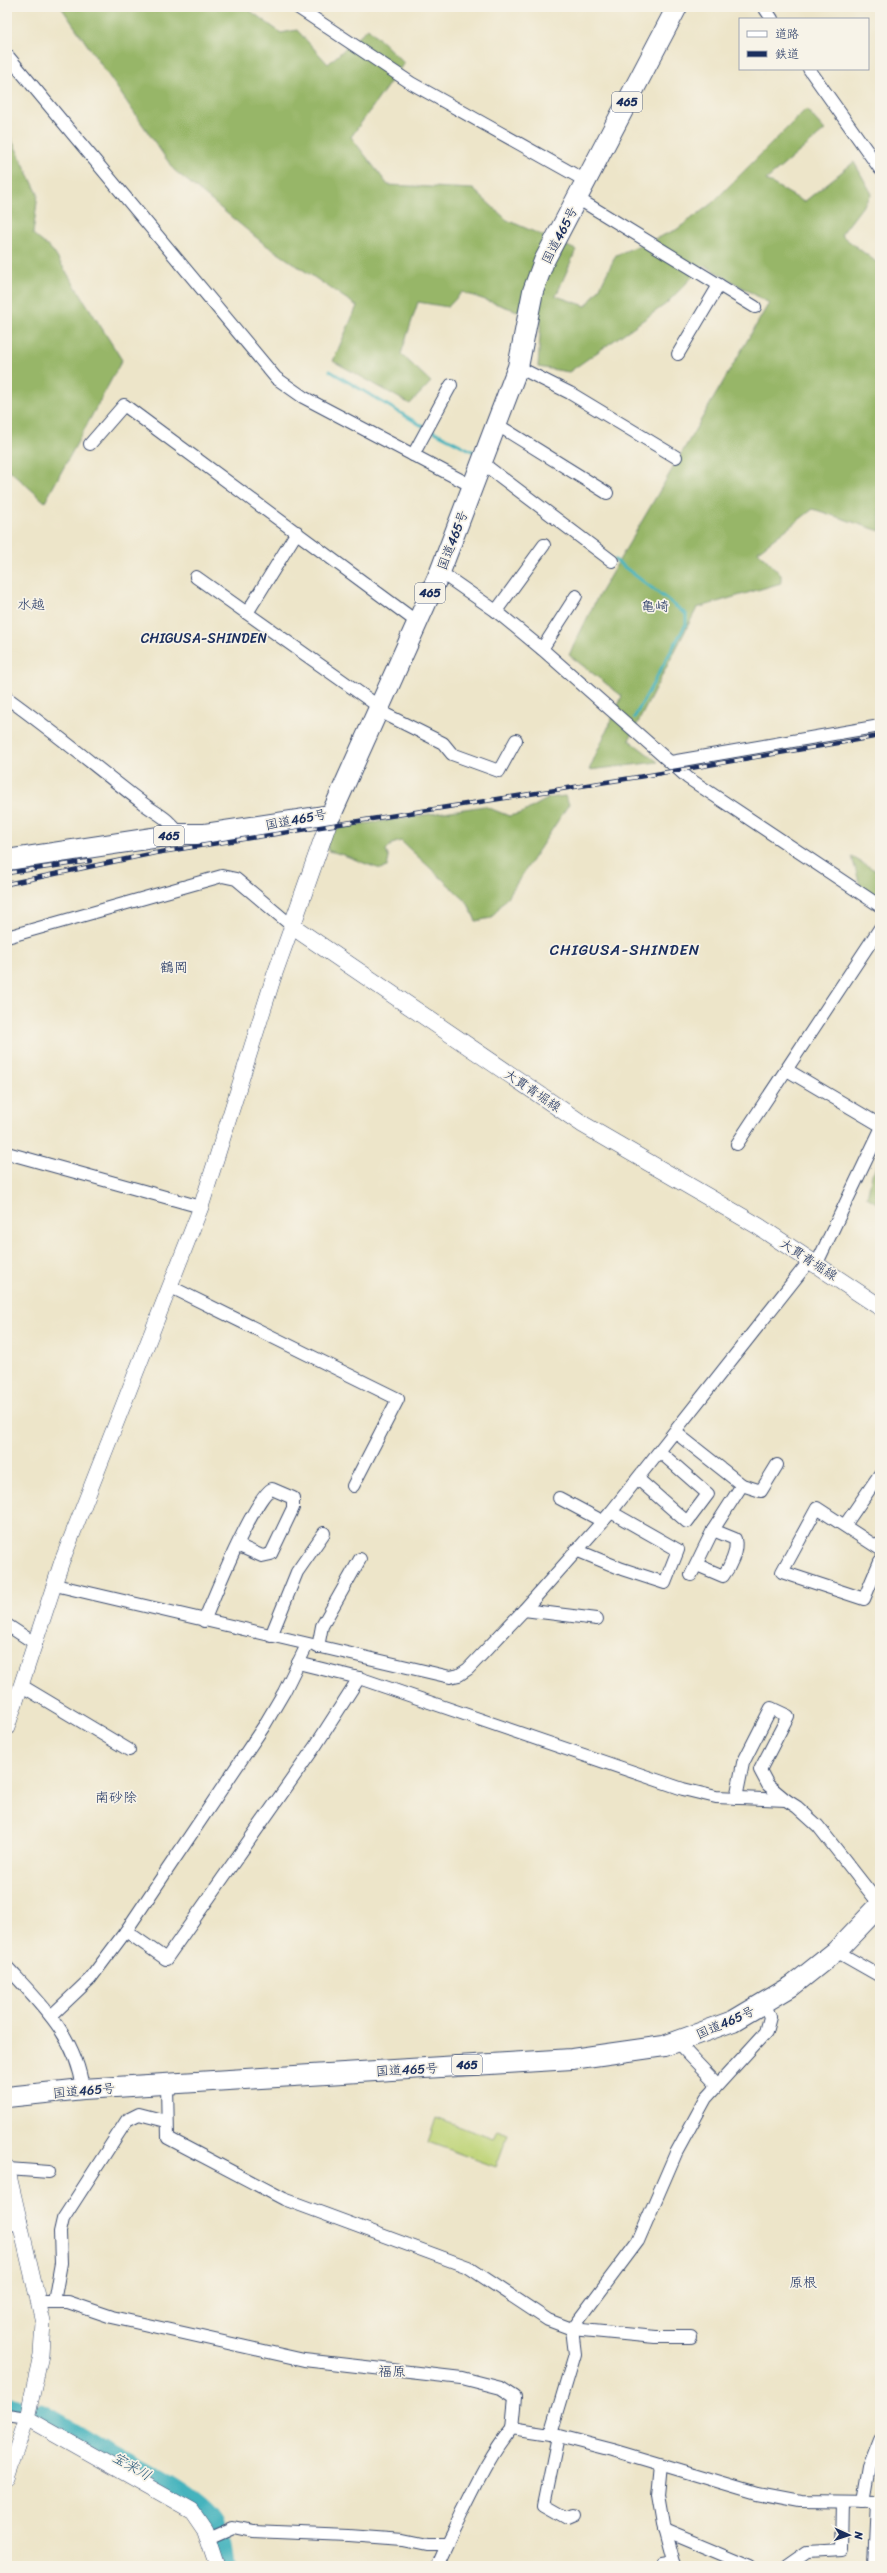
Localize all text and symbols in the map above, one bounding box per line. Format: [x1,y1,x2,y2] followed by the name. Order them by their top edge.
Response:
[739,18,869,70] legend
[775,23,799,45] text: 道路
[775,43,799,65] text: 鉄道
[612,92,642,112] road number: 465
[535,202,584,268] street label: 国道465号
[431,507,474,573] street label: 国道465号
[415,583,445,603] road number: 465
[17,592,45,617] district label: 水越
[641,594,669,619] district label: 亀崎
[141,626,267,651] district label: CHIGUSA-SHINDEN
[263,802,329,837] street label: 国道465号
[154,826,184,846] road number: 465
[550,937,700,963] district label: CHIGUSA-SHINDEN
[160,955,188,980] district label: 鶴岡
[499,1063,567,1119] street label: 大貫青堀線
[775,1232,843,1287] street label: 大貫青堀線
[95,1785,137,1810] district label: 南砂除
[692,1999,758,2046] street label: 国道465号
[452,2055,482,2075] road number: 465
[375,2056,439,2083] street label: 国道465号
[52,2076,116,2105] street label: 国道465号
[789,2270,817,2295] district label: 原根
[378,2359,406,2384] district label: 福原
[107,2445,156,2488] water label: 宝来川
[829,2515,869,2555] north arrow
[849,2530,868,2540] text: N

